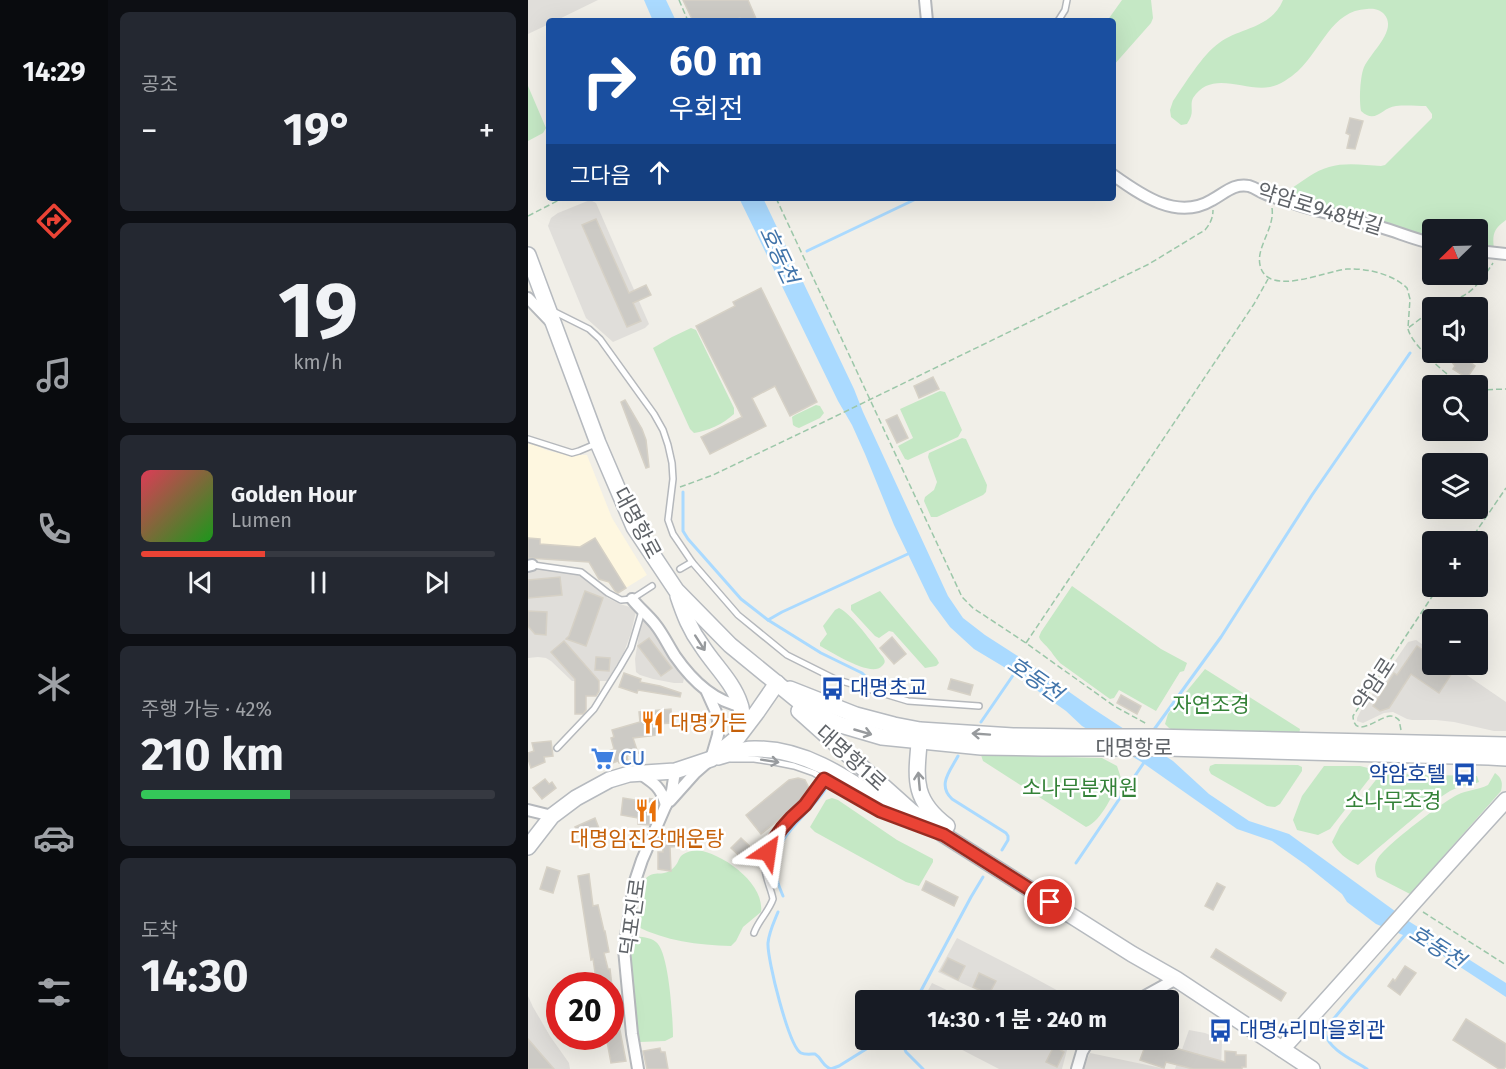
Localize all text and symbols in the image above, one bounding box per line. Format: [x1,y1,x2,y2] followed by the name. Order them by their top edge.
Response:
[669,36,763,86] text: 60 m
[570,42,648,120] icon: right
[22,56,86,88] text: 14:29
[141,72,178,96] text: 공조
[669,93,744,125] text: 우회전
[283,103,353,157] text: 19°
[141,111,158,151] text: −
[479,111,495,151] text: +
[643,156,676,189] icon: ahead
[570,162,631,189] text: 그다음
[1254,178,1386,240] street label: 약암로948번길
[33,200,75,242] icon: directions
[1422,219,1488,285] north arrow
[1422,219,1488,675] map controls
[754,222,805,291] water label: 호동천
[278,264,358,358] text: 19
[1422,297,1488,363] button: sound
[293,350,343,374] text: km/h
[33,354,75,396] icon: music
[1422,375,1488,441] button: search
[1422,453,1488,519] button: layers
[231,481,357,508] text: Golden Hour
[607,483,667,563] street label: 대명항로
[33,508,75,550] icon: phone
[231,508,292,532] text: Lumen
[1422,531,1488,597] button: +
[184,566,217,599] icon: previous
[302,566,335,599] icon: pause
[420,566,453,599] icon: next
[1422,609,1488,675] button: −
[694,634,706,651] one-way arrow
[1002,651,1070,709] water label: 호동천
[1347,653,1401,715] street label: 약암로
[33,663,75,705] icon: climate
[819,675,845,701] bus stop icon: 대명초교
[850,675,927,701] place label: 대명초교
[1172,692,1250,718] park label: 자연조경
[141,697,272,721] text: 주행 가능 · 42%
[639,710,665,736] restaurant icon: 대명가든
[670,710,747,736] place label: 대명가든
[810,719,892,797] street label: 대명항1로
[853,727,872,738] one-way arrow
[141,728,284,782] text: 210 km
[971,728,991,739] one-way arrow
[1095,735,1173,761] street label: 대명항로
[589,745,615,771] supermarket icon: CU
[620,745,645,771] place label: CU
[759,756,779,767] one-way arrow
[1369,761,1446,787] place label: 약암호텔
[1451,761,1477,787] bus stop icon: 약암호텔
[913,772,924,792] one-way arrow
[1022,775,1138,801] park label: 소나무분재원
[1345,788,1441,814] park label: 소나무조경
[634,798,660,824] restaurant icon: 대명임진강매운탕
[33,817,75,859] icon: car
[736,820,800,884] position arrow
[570,826,724,852] place label: 대명임진강매운탕
[1024,876,1075,927] pin
[615,877,651,957] street label: 덕포진로
[1033,885,1066,918] icon: arrive
[141,918,178,942] text: 도착
[1404,919,1472,976] water label: 호동천
[141,949,249,1003] text: 14:30
[33,971,75,1013] icon: filters
[546,972,624,1050] speed limit sign: 20
[927,1006,1107,1033] text: 14:30 · 1 분 · 240 m
[1208,1017,1234,1043] bus stop icon: 대명4리마을회관
[1239,1017,1385,1043] place label: 대명4리마을회관

